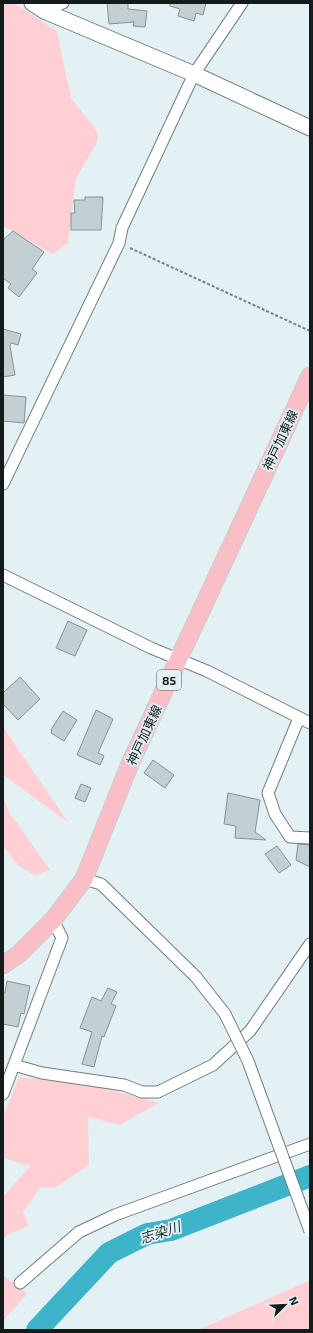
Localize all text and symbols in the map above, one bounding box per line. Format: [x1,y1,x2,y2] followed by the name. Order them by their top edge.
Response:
[259,407,301,473] street label: 神戸加東線
[157,670,181,690] road number: 85
[123,702,165,768] street label: 神戸加東線
[137,1217,185,1247] water label: 志染川
[265,1285,305,1325] north arrow
[287,1294,302,1307] text: N

